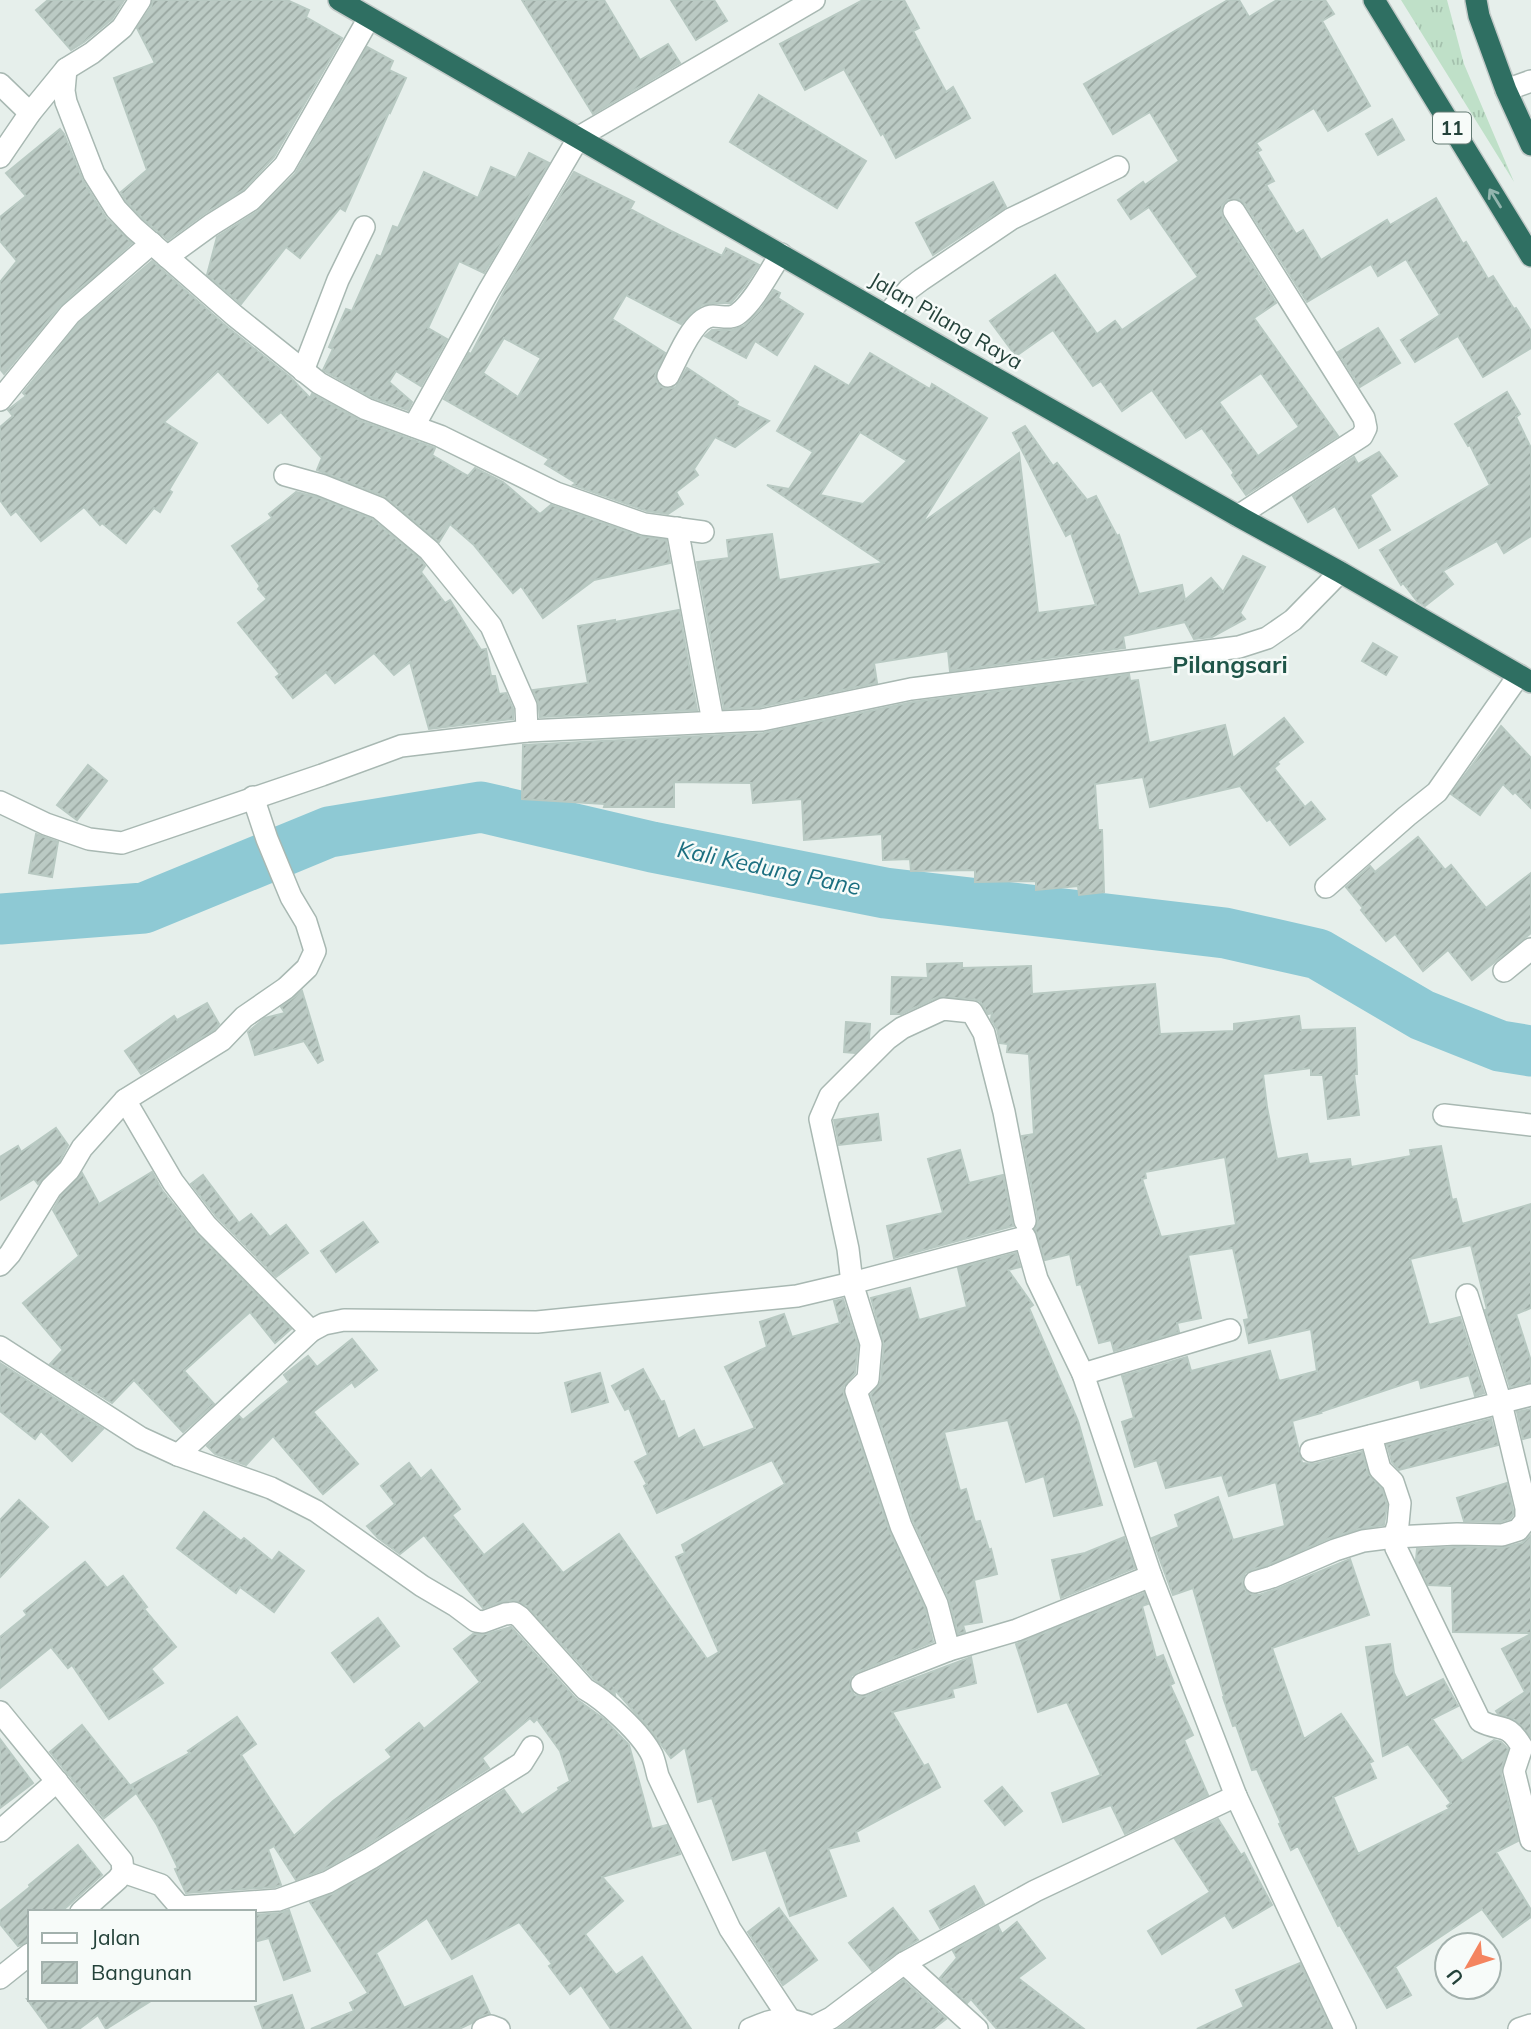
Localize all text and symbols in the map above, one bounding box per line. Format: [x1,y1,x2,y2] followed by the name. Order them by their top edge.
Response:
[1433,112,1471,144] road number: 11
[1488,188,1502,208] one-way arrow
[865,266,1028,374] street label: Jalan Pilang Raya
[1172,649,1288,679] district label: Pilangsari
[675,834,863,901] water label: Kali Kedung Pane
[28,1910,256,2001] legend
[91,1924,140,1950] text: Jalan
[1433,1931,1503,2001] north arrow
[91,1959,192,1985] text: Bangunan
[1441,1964,1469,1990] text: U

